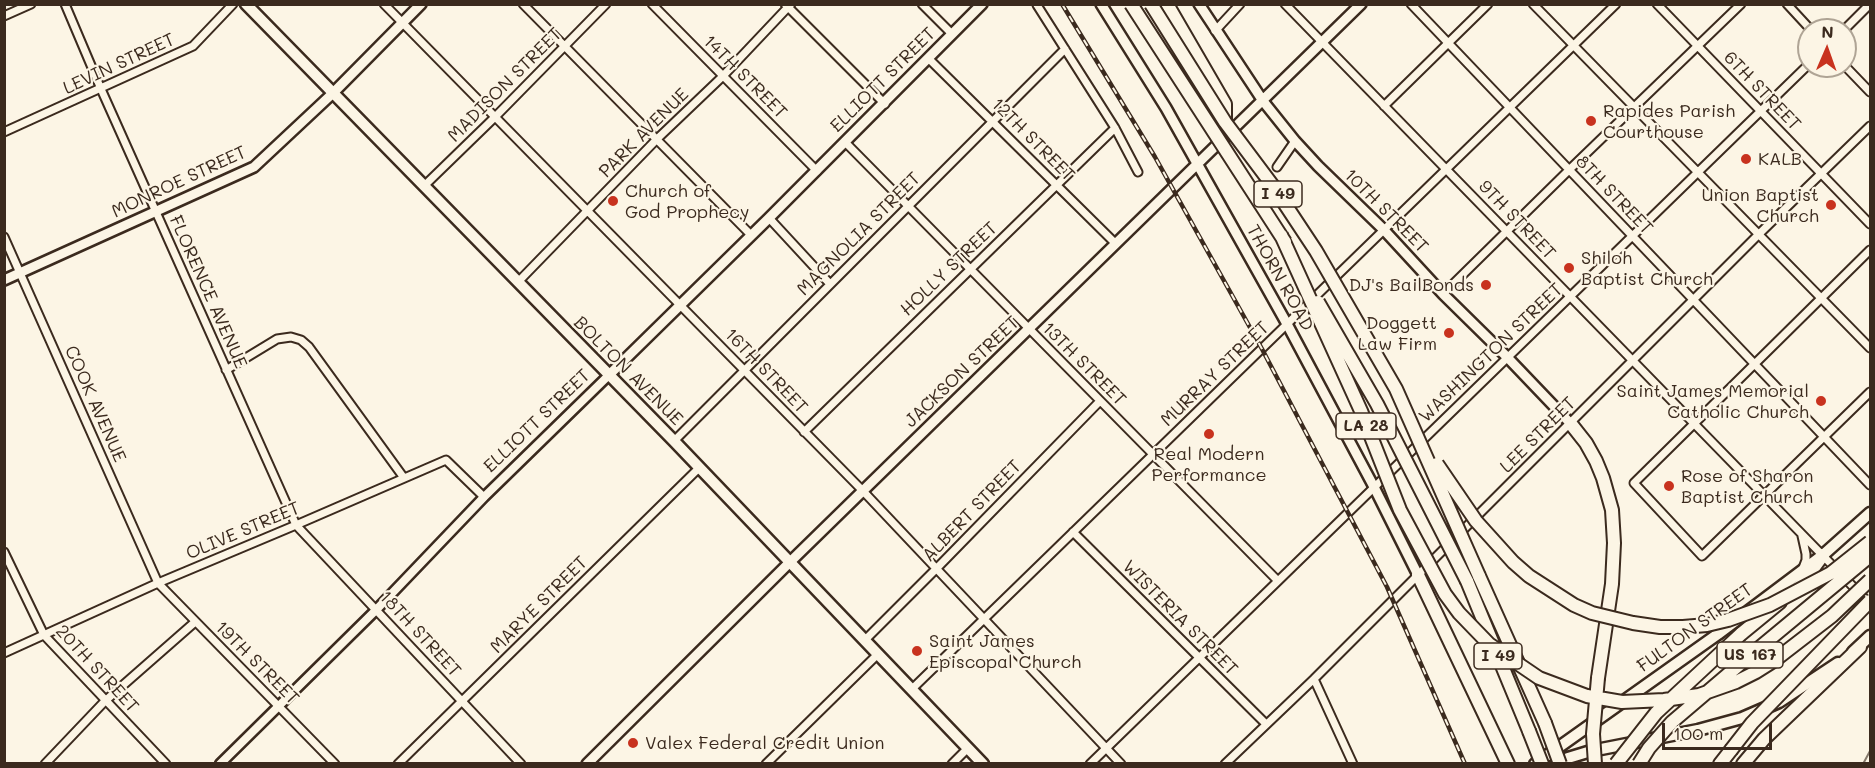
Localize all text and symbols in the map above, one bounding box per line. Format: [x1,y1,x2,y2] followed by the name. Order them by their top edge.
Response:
[1797,18,1857,78] north arrow
[1821,21,1834,42] text: N
[443,23,567,147] street label: MADISON STREET
[826,23,940,137] street label: ELLIOTT STREET
[60,29,178,99] street label: LEVIN STREET
[699,31,791,123] street label: 14TH STREET
[1719,47,1805,135] street label: 6TH STREET
[595,84,693,182] street label: PARK AVENUE
[987,94,1079,186] street label: 12TH STREET
[1603,100,1735,142] place label: Rapides Parish Courthouse
[1584,114,1598,128] marker: Rapides Parish Courthouse
[108,141,250,223] street label: MONROE STREET
[1758,148,1802,170] place label: KALB
[1571,151,1657,239] street label: 8TH STREET
[1739,152,1753,166] marker: KALB
[1339,164,1433,258] street label: 10TH STREET
[793,168,925,300] street label: MAGNOLIA STREET
[1474,176,1560,264] street label: 9TH STREET
[625,180,749,222] place label: Church of God Prophecy
[1254,181,1302,207] road number: I 49
[1702,184,1819,226] place label: Union Baptist Church
[606,194,620,208] marker: Church of God Prophecy
[1824,198,1838,212] marker: Union Baptist Church
[165,212,251,372] street label: FLORENCE AVENUE
[896,217,1002,321] street label: HOLLY STREET
[1242,221,1318,335] street label: THORN ROAD
[1581,247,1713,290] place label: Shiloh Baptist Church
[1562,261,1576,275] marker: Shiloh Baptist Church
[1349,274,1474,296] place label: DJ's BailBonds
[1479,278,1493,292] marker: DJ's BailBonds
[1415,279,1567,427] street label: WASHINGTON STREET
[569,312,687,430] street label: BOLTON AVENUE
[900,312,1024,432] street label: JACKSON STREET
[1358,312,1437,354] place label: Doggett Law Firm
[1157,317,1273,431] street label: MURRAY STREET
[1038,318,1130,410] street label: 13TH STREET
[720,324,812,418] street label: 16TH STREET
[1442,326,1456,340] marker: Doggett Law Firm
[60,342,130,466] street label: COOK AVENUE
[479,365,595,477] street label: ELLIOTT STREET
[1617,380,1809,422] place label: Saint James Memorial Catholic Church
[1496,393,1580,477] street label: LEE STREET
[1814,394,1828,408] marker: Saint James Memorial Catholic Church
[1336,413,1396,439] road number: LA 28
[1202,427,1216,441] marker: Real Modern Performance
[1151,443,1267,486] place label: Real Modern Performance
[918,456,1026,566] street label: ALBERT STREET
[1681,465,1813,508] place label: Rose of Sharon Baptist Church
[1662,479,1676,493] marker: Rose of Sharon Baptist Church
[183,497,303,565] street label: OLIVE STREET
[486,552,592,658] street label: MARYE STREET
[1118,556,1242,680] street label: WISTERIA STREET
[1633,579,1757,677] street label: FULTON STREET
[375,586,465,682] street label: 18TH STREET
[211,617,303,709] street label: 19TH STREET
[51,621,143,717] street label: 20TH STREET
[929,630,1081,672] place label: Saint James Episcopal Church
[1717,642,1783,668] road number: US 167
[1474,643,1522,669] road number: I 49
[910,644,924,658] marker: Saint James Episcopal Church
[1665,711,1774,749] scale bar
[1673,721,1723,745] text: 100 m
[645,732,884,754] place label: Valex Federal Credit Union
[626,736,640,750] marker: Valex Federal Credit Union

